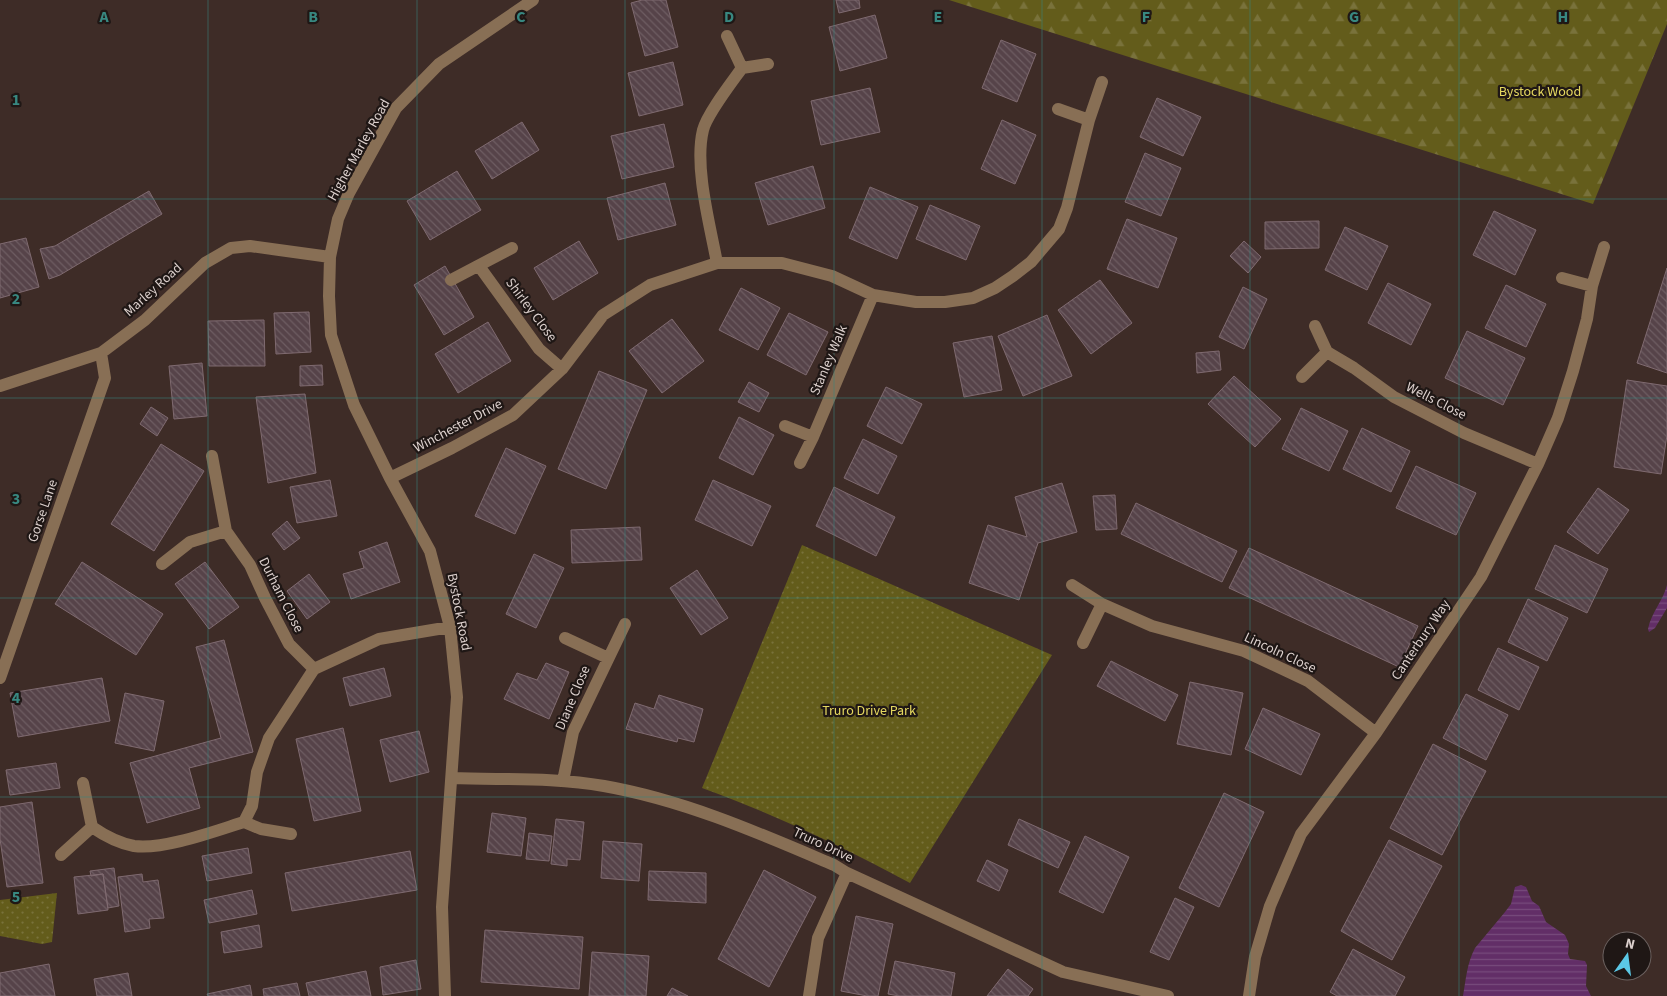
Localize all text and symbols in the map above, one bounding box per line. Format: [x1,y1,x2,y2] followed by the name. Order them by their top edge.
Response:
[98,6,109,28] text: A
[308,6,318,28] text: B
[516,6,526,28] text: C
[724,6,734,28] text: D
[934,6,942,28] text: E
[1142,6,1150,28] text: F
[1349,6,1359,28] text: G
[1558,6,1568,28] text: H
[1499,82,1581,102] park label: Bystock Wood
[12,89,20,111] text: 1
[323,95,395,205] street label: Higher Marley Road
[120,258,186,322] street label: Marley Road
[500,274,562,346] street label: Shirley Close
[12,288,20,310] text: 2
[805,322,853,398] street label: Stanley Walk
[1402,377,1470,425] street label: Wells Close
[410,394,506,458] street label: Winchester Drive
[23,477,63,545] street label: Gorse Lane
[12,488,20,510] text: 3
[253,554,309,636] street label: Durham Close
[442,572,476,652] street label: Bystock Road
[1387,595,1456,684] street label: Canterbury Way
[1241,628,1319,678] street label: Lincoln Close
[550,663,596,733] street label: Diane Close
[12,687,21,709] text: 4
[822,701,916,721] park label: Truro Drive Park
[789,822,857,868] street label: Truro Drive
[12,886,20,908] text: 5
[1602,931,1652,981] north arrow
[1623,934,1637,955] text: N

